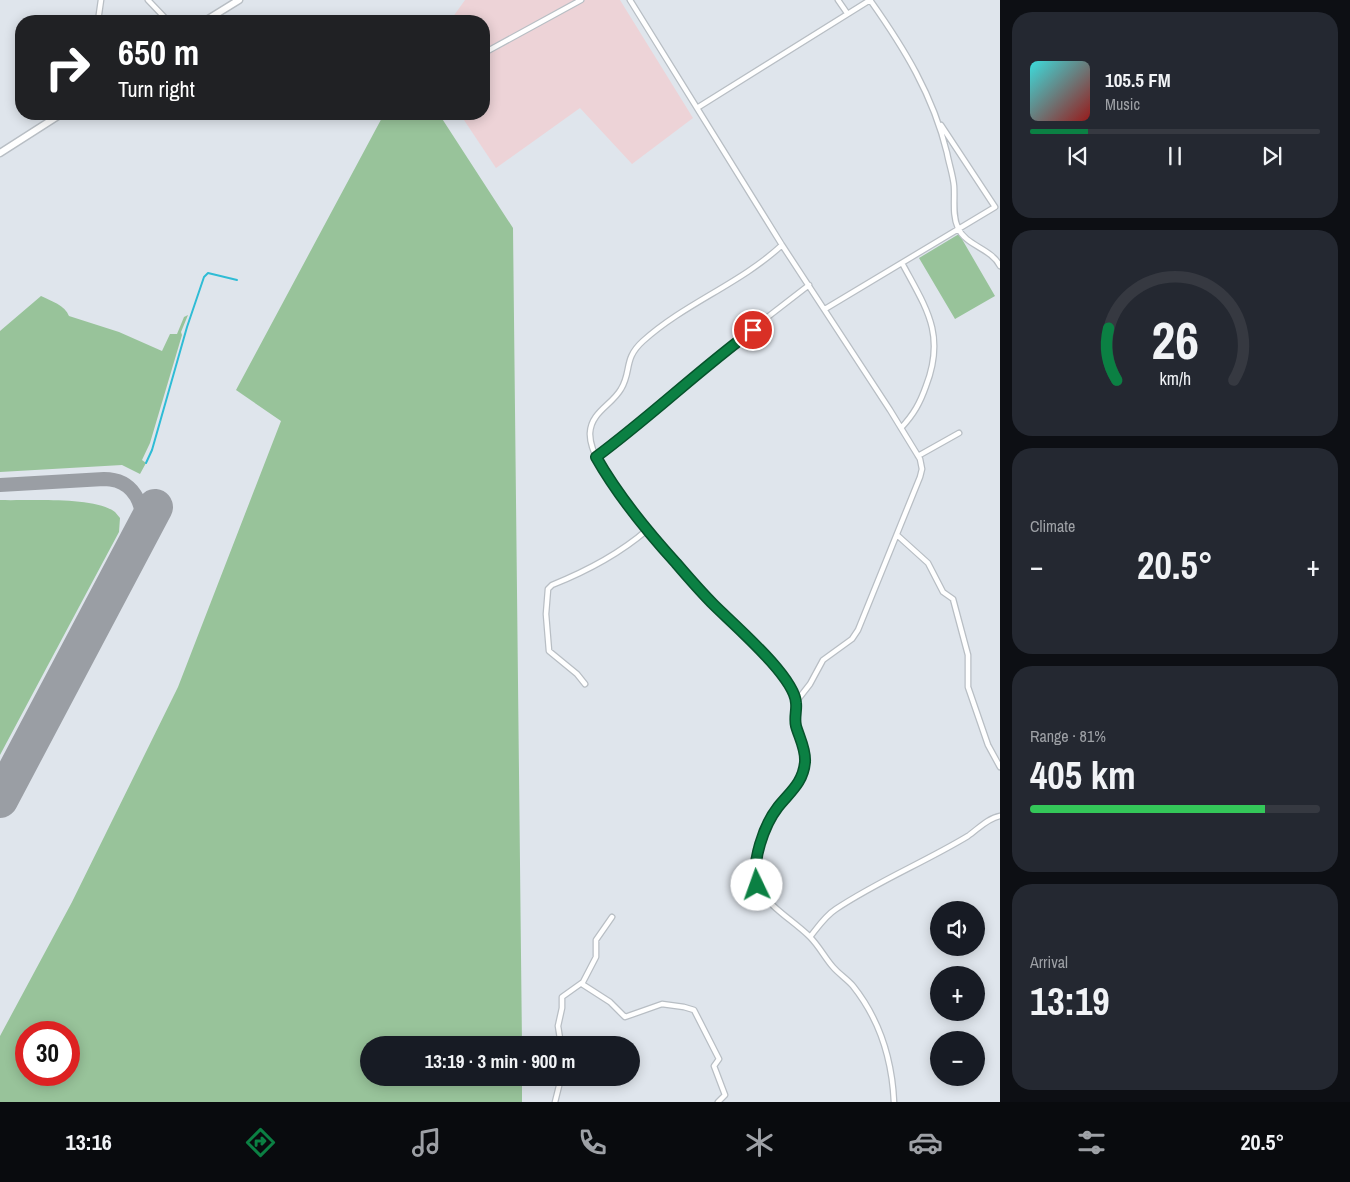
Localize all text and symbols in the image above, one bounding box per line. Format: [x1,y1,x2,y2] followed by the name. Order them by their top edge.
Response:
[118,29,199,76] text: 650 m
[35,35,100,100] icon: right
[1105,67,1171,93] text: 105.5 FM
[118,74,195,104] text: Turn right
[1105,93,1140,115] text: Music
[1064,142,1092,170] icon: previous
[1161,142,1189,170] icon: pause
[1258,142,1286,170] icon: next
[1151,305,1199,375] text: 26
[732,309,774,351] pin
[739,316,767,344] icon: arrive
[1159,367,1191,391] text: km/h
[1030,515,1075,537] text: Climate
[1137,540,1213,591] text: 20.5°
[1030,547,1043,585] text: −
[1307,547,1320,585] text: +
[1030,725,1106,747] text: Range · 81%
[1030,750,1136,801] text: 405 km
[730,858,782,910] position arrow
[930,901,985,1086] map controls
[930,901,985,956] button: sound
[1030,951,1068,973] text: Arrival
[930,966,985,1021] button: +
[1030,976,1110,1027] text: 13:19
[15,1021,80,1086] speed limit sign: 30
[930,1031,985,1086] button: −
[425,1048,575,1074] text: 13:19 · 3 min · 900 m
[243,1125,278,1160] icon: directions
[409,1125,444,1160] icon: music
[575,1125,610,1160] icon: phone
[742,1125,777,1160] icon: climate
[908,1125,943,1160] icon: car
[1074,1125,1109,1160] icon: filters
[66,1127,112,1157] text: 13:16
[1240,1127,1284,1157] text: 20.5°

